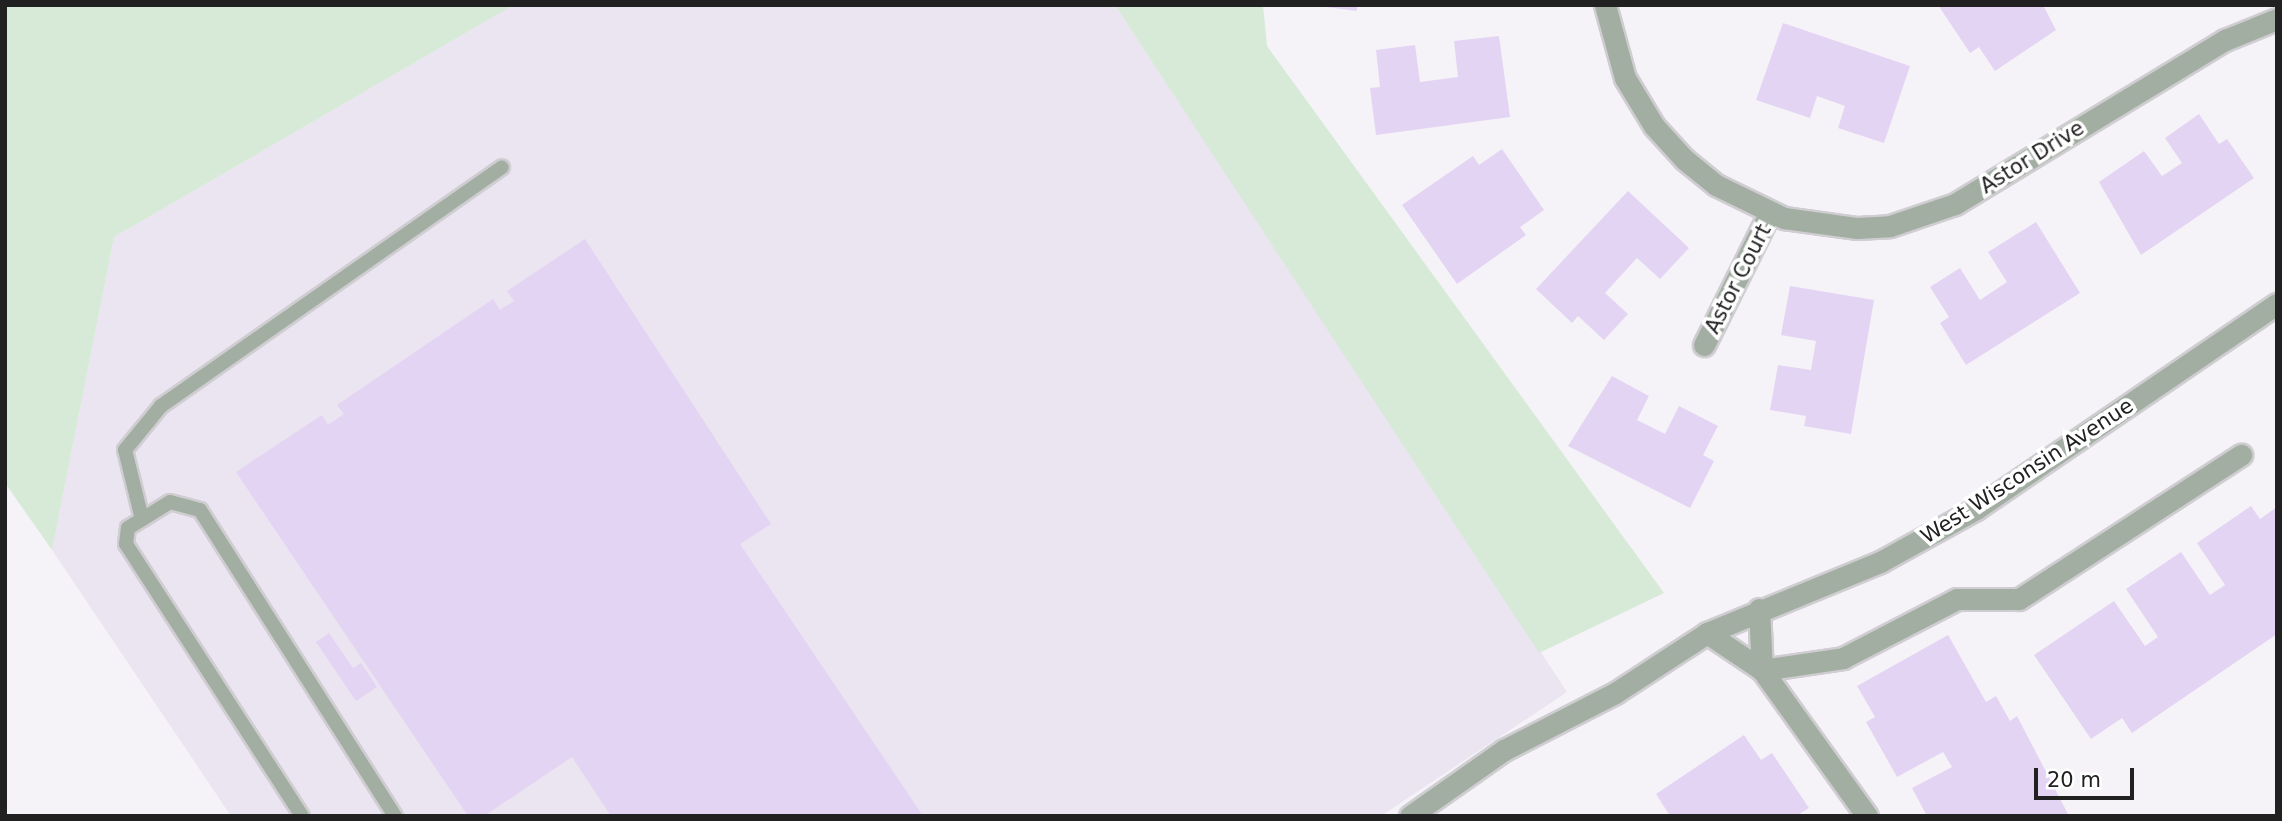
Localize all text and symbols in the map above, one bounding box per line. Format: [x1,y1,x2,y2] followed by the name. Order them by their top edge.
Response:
[1975,115,2089,199] street label: Astor Drive
[1700,220,1776,338] street label: Astor Court
[1916,393,2138,549] street label: West Wisconsin Avenue
[2037,754,2137,798] scale bar
[2047,768,2101,792] text: 20 m

